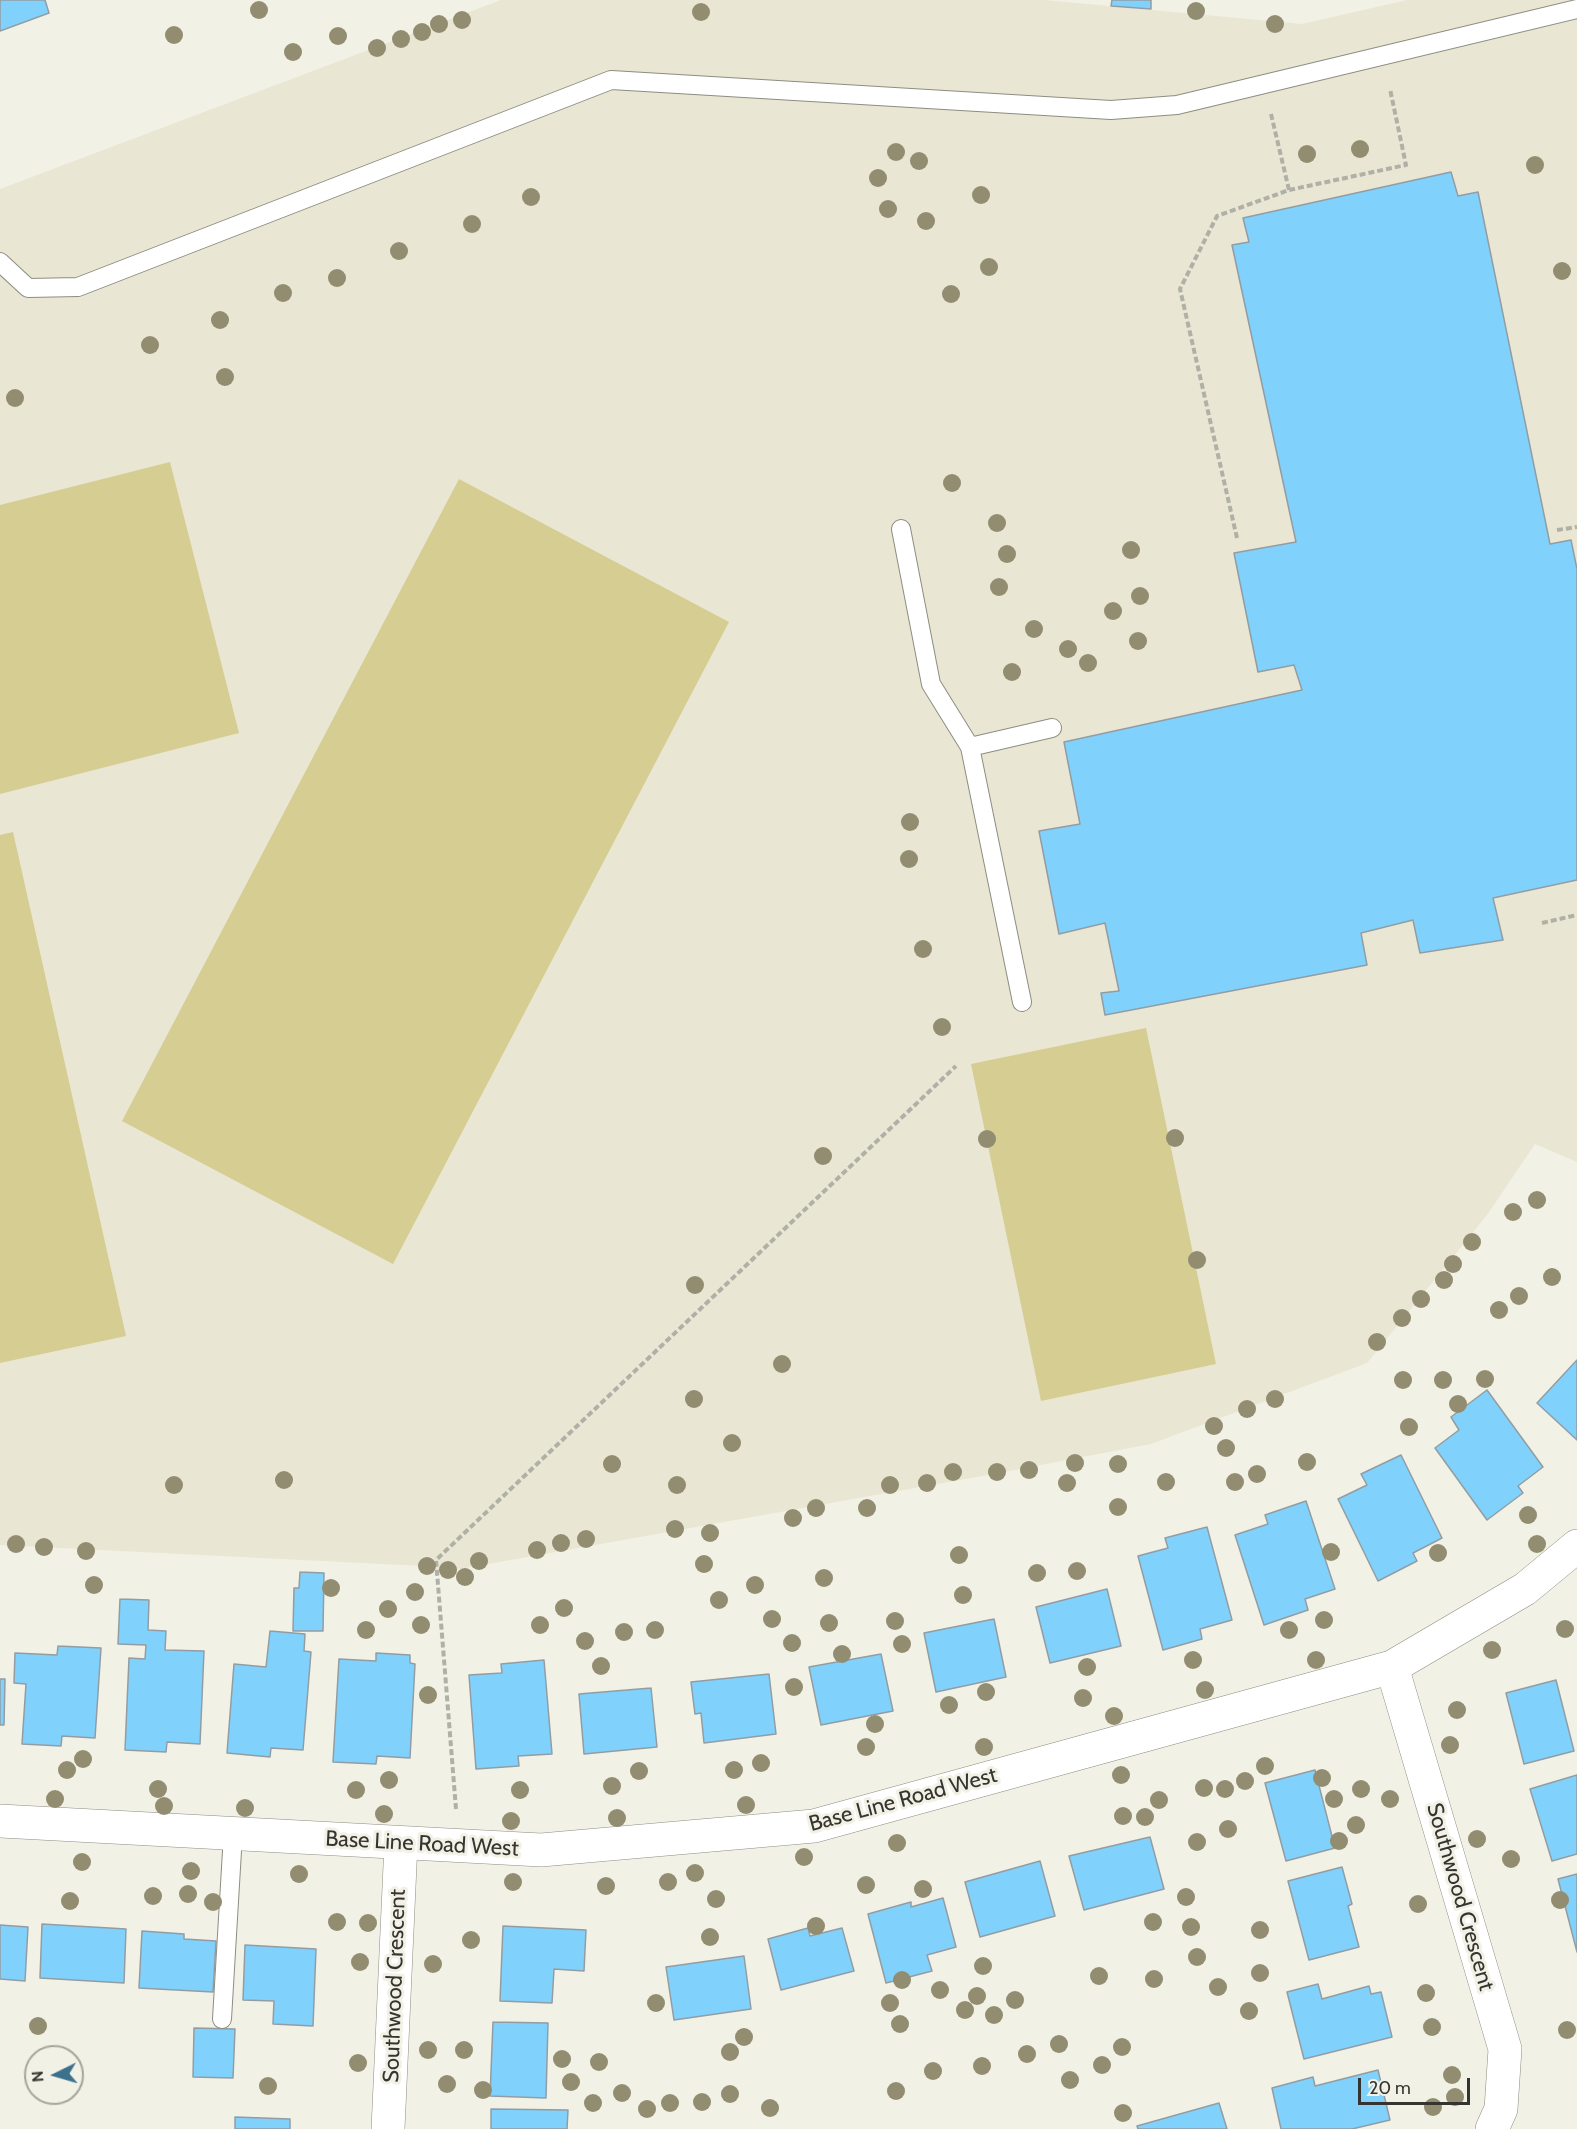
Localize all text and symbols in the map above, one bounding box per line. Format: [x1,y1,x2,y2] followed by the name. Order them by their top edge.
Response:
[806,1762,1000,1838] street label: Base Line Road West
[1421,1800,1499,1994] street label: Southwood Crescent
[325,1826,519,1862] street label: Base Line Road West
[378,1889,412,2083] street label: Southwood Crescent
[24,2045,84,2105] north arrow
[1361,2066,1474,2104] scale bar
[28,2070,48,2083] text: N
[1369,2077,1411,2099] text: 20 m

